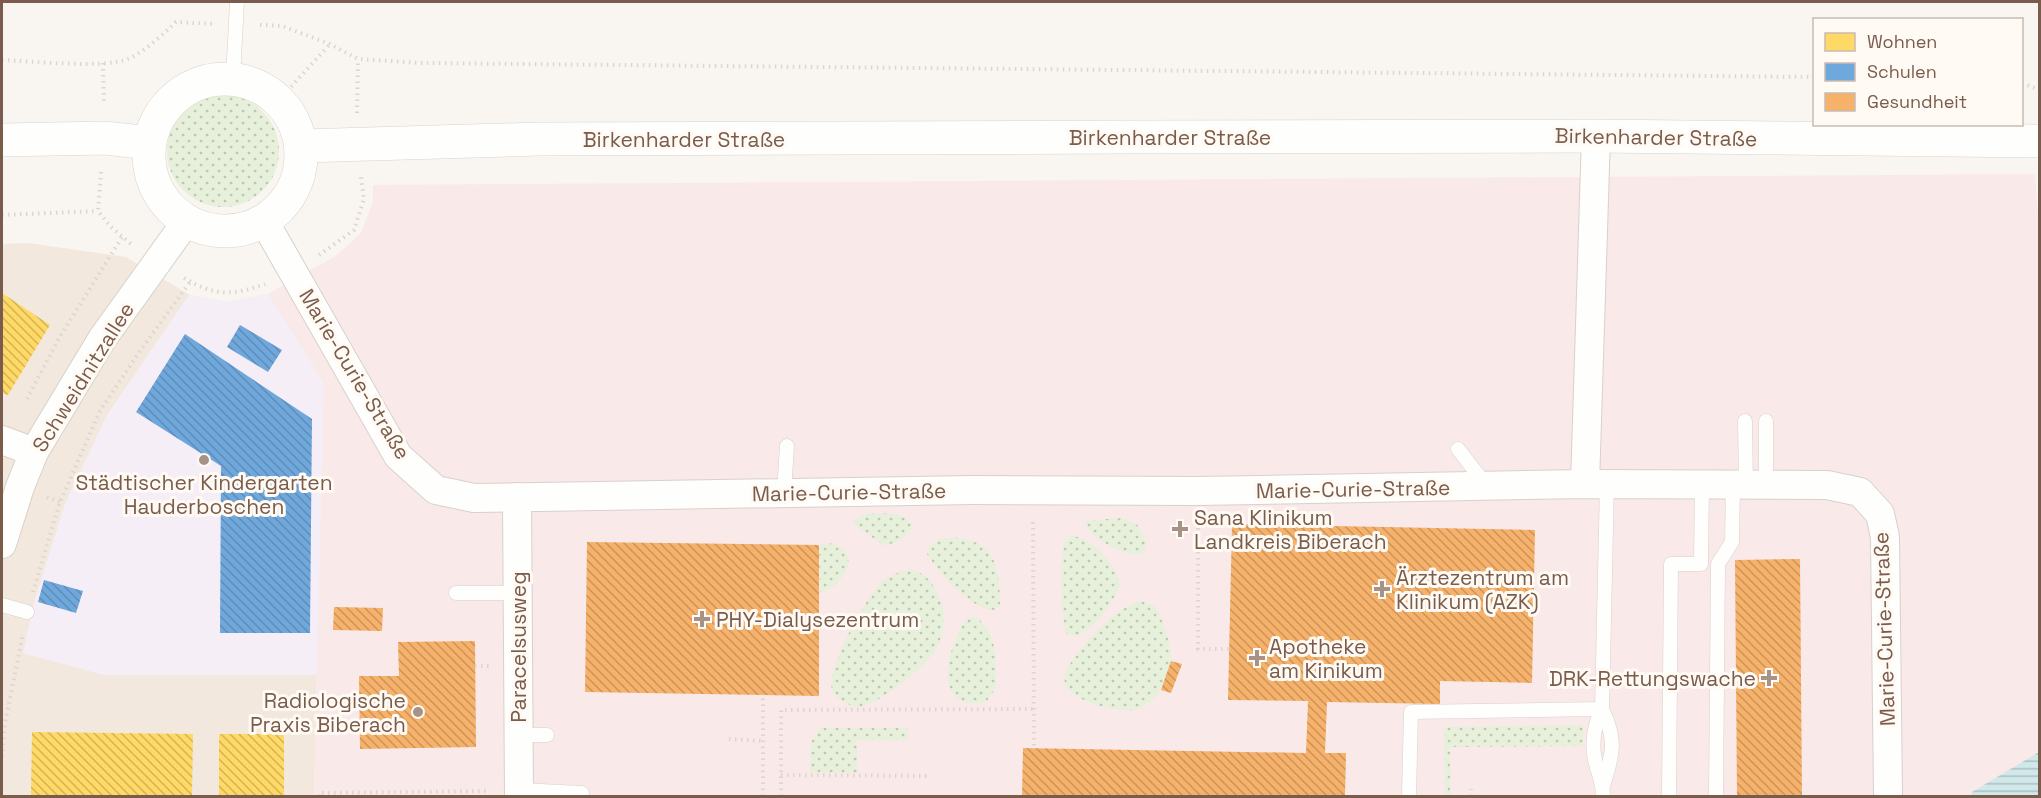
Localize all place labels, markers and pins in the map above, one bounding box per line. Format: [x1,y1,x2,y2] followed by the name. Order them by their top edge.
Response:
[197,453,211,467] marker: Städtischer Kindergarten Hauderboschen
[75,469,333,520] place label: Städtischer Kindergarten Hauderboschen
[1194,504,1387,555] place label: Sana Klinikum Landkreis Biberach
[1171,520,1189,538] marker: Sana Klinikum Landkreis Biberach
[1396,564,1569,615] place label: Ärztezentrum am Klinikum (AZK)
[1373,580,1391,598] marker: Ärztezentrum am Klinikum (AZK)
[716,606,919,633] place label: PHY-Dialysezentrum
[693,610,711,628] marker: PHY-Dialysezentrum
[1269,633,1383,684] place label: Apotheke am Kinikum
[1250,651,1264,665] marker: Apotheke am Kinikum
[1549,665,1756,692] place label: DRK-Rettungswache
[1760,669,1778,687] marker: DRK-Rettungswache
[250,687,406,738] place label: Radiologische Praxis Biberach
[411,705,425,719] marker: Radiologische Praxis Biberach

